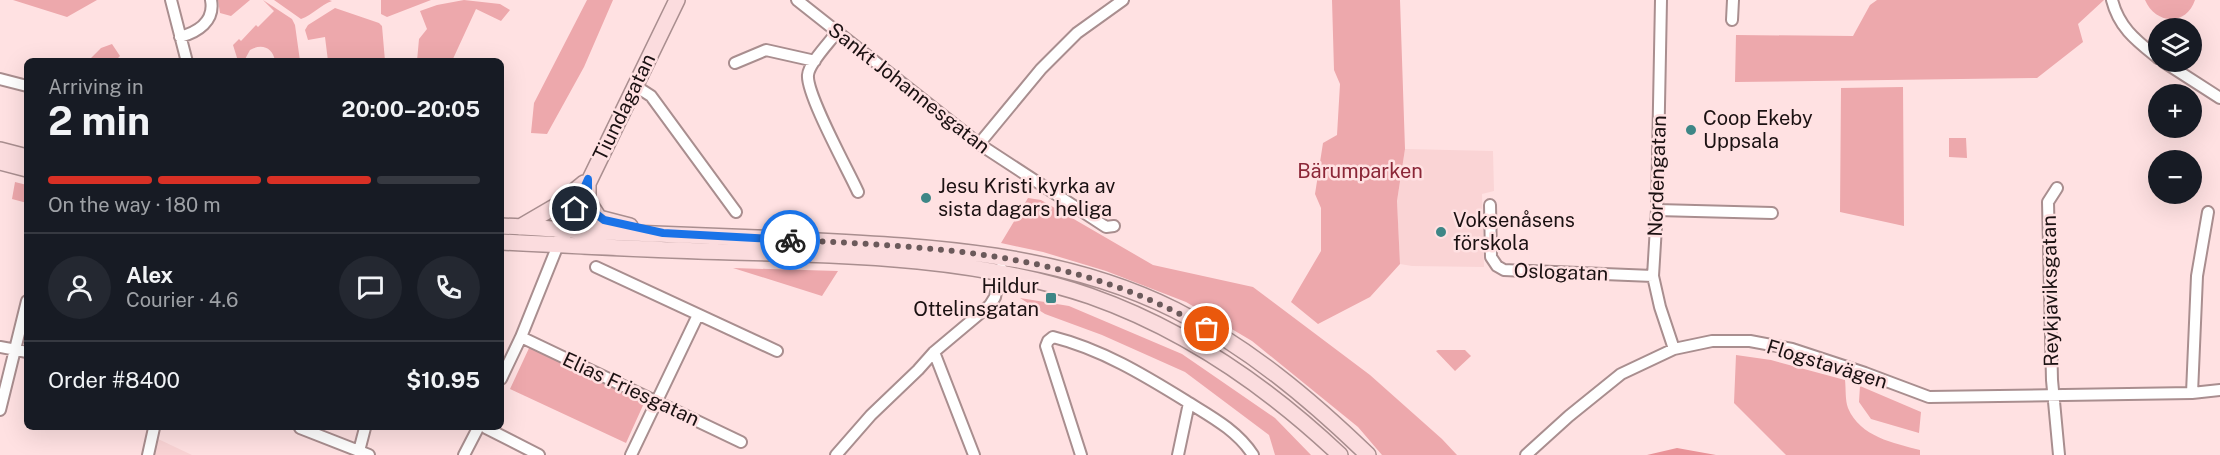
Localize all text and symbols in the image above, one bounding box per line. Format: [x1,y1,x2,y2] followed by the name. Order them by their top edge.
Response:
[823,17,995,159] street label: Sankt Johannesgatan
[2148,18,2202,204] map controls
[2148,18,2202,72] button: layers
[588,50,660,164] street label: Tiundagatan
[48,75,143,99] text: Arriving in
[2148,84,2202,138] button: +
[341,96,480,122] text: 20:00–20:05
[48,98,150,144] text: 2 min
[1703,106,1813,153] place label: Coop Ekeby Uppsala
[1643,115,1671,237] street label: Nordengatan
[1684,123,1698,137] marker: Coop Ekeby Uppsala
[2148,150,2202,204] button: −
[1297,159,1423,183] park label: Bärumparken
[938,174,1115,221] place label: Jesu Kristi kyrka av sista dagars heliga
[549,183,600,234] pin
[919,191,933,205] marker: Jesu Kristi kyrka av sista dagars heliga
[558,192,591,225] icon: home
[48,193,220,217] text: On the way · 180 m
[1453,208,1575,255] place label: Voksenåsens förskola
[760,210,820,270] courier
[2037,215,2063,367] street label: Reykjaviksgatan
[774,224,807,257] icon: bike
[1434,225,1448,239] marker: Voksenåsens förskola
[48,256,111,319] button: person
[339,256,402,319] button: chat
[417,256,480,319] button: phone
[1513,258,1609,286] street label: Oslogatan
[126,262,173,288] text: Alex
[913,274,1039,321] place label: Hildur Ottelinsgatan
[126,288,238,312] text: Courier · 4.6
[1044,291,1058,305] marker: Hildur Ottelinsgatan
[1181,303,1232,354] pin
[1190,312,1223,345] icon: bag
[1764,334,1890,394] street label: Flogstavägen
[559,347,703,431] street label: Elias Friesgatan
[48,367,180,393] text: Order #8400
[406,367,480,393] text: $10.95

